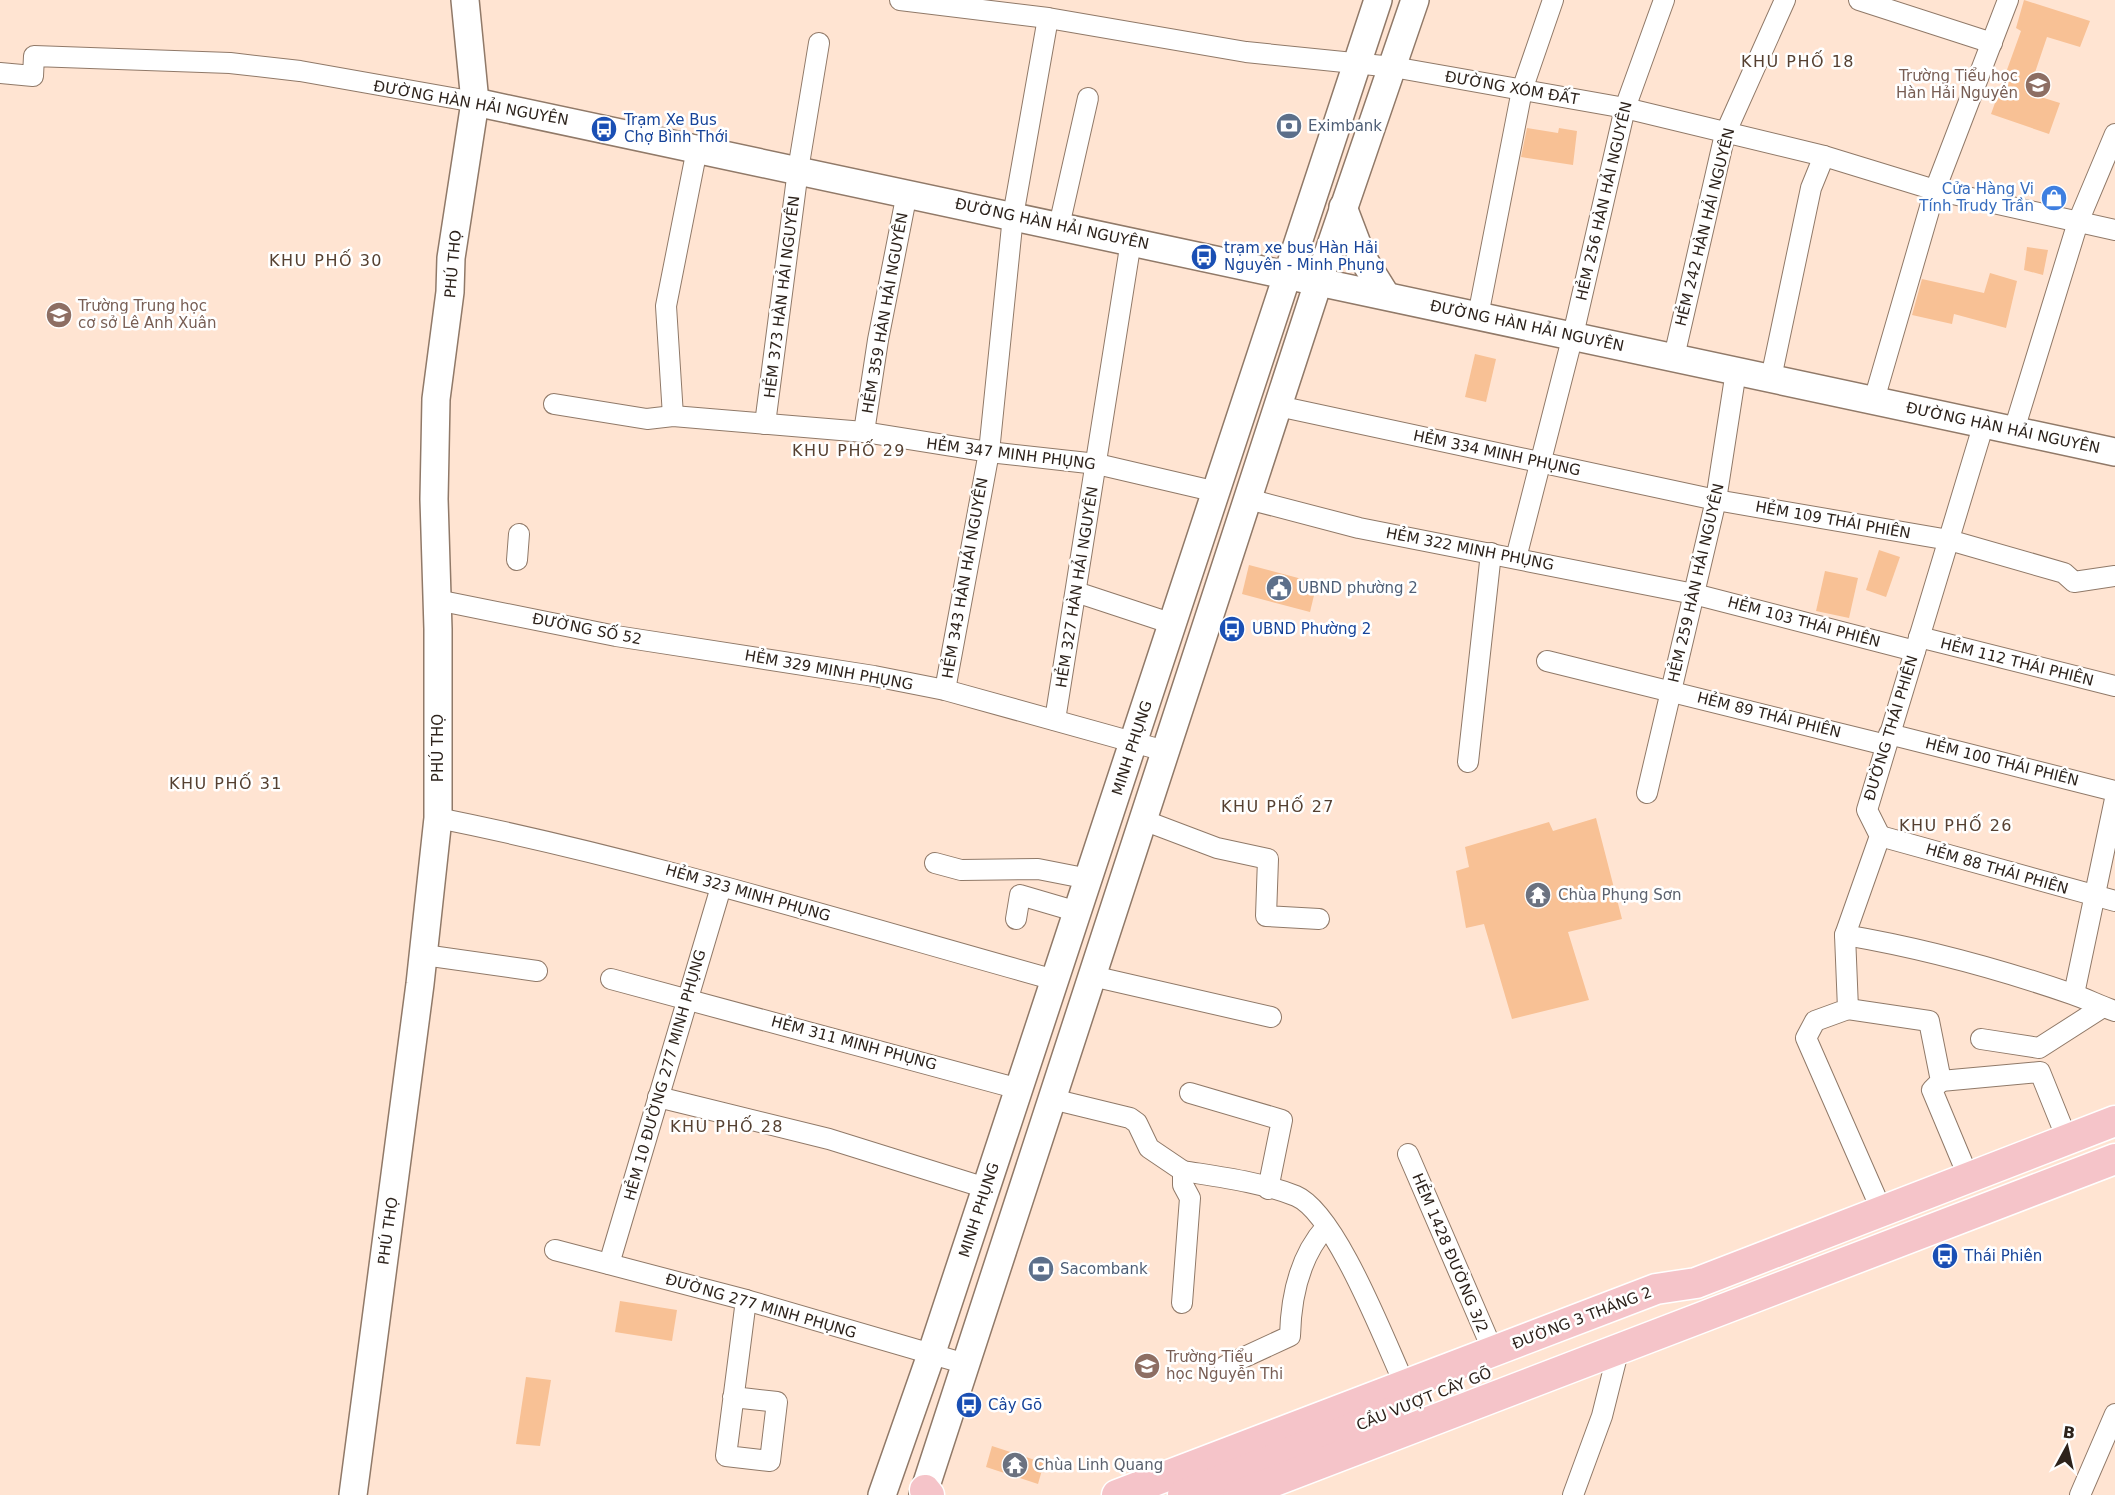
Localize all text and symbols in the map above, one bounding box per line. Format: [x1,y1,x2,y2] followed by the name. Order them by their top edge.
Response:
[1741,50,1855,71] district label: KHU PHỐ 18
[1444,64,1582,109] street label: ĐƯỜNG XÓM ĐẤT
[1896,67,2018,102] place label: Trường Tiểu học Hàn Hải Nguyên
[2023,70,2053,100] school or university icon: Trường Tiểu học Hàn Hải Nguyên
[372,75,570,129] street label: ĐƯỜNG HÀN HẢI NGUYÊN
[1570,99,1636,302] street label: HẺM 256 HÀN HẢI NGUYÊN
[623,111,728,146] place label: Trạm Xe Bus Chợ Bình Thới
[1274,111,1304,141] bank icon: Eximbank
[589,114,619,144] bus stop icon: Trạm Xe Bus Chợ Bình Thới
[1308,117,1382,135] place label: Eximbank
[1670,125,1738,328] street label: HẺM 242 HÀN HẢI NGUYÊN
[1918,180,2034,215] place label: Cửa Hàng Vi Tính Trudy Trần
[2039,183,2069,213] shop icon: Cửa Hàng Vi Tính Trudy Trần
[953,193,1151,253] street label: ĐƯỜNG HÀN HẢI NGUYÊN
[759,195,803,399] street label: HẺM 373 HÀN HẢI NGUYÊN
[856,211,912,415] street label: HẺM 359 HÀN HẢI NGUYÊN
[440,229,465,299] street label: PHÚ THỌ
[1224,239,1385,274] place label: trạm xe bus Hàn Hải Nguyên - Minh Phụng
[1189,242,1219,272] bus stop icon: trạm xe bus Hàn Hải Nguyên - Minh Phụng
[269,249,383,270] district label: KHU PHỐ 30
[1428,295,1626,355] street label: ĐƯỜNG HÀN HẢI NGUYÊN
[77,297,217,332] place label: Trường Trung học cơ sở Lê Anh Xuân
[44,300,74,330] school or university icon: Trường Trung học cơ sở Lê Anh Xuân
[1904,397,2102,457] street label: ĐƯỜNG HÀN HẢI NGUYÊN
[1412,424,1583,480] street label: HẺM 334 MINH PHỤNG
[925,433,1097,473] street label: HẺM 347 MINH PHỤNG
[792,439,906,460] district label: KHU PHỐ 29
[936,476,992,680] street label: HẺM 343 HÀN HẢI NGUYÊN
[1662,481,1728,684] street label: HẺM 259 HÀN HẢI NGUYÊN
[1050,485,1102,689] street label: HẺM 327 HÀN HẢI NGUYÊN
[1754,496,1912,543] street label: HẺM 109 THÁI PHIÊN
[1385,522,1556,574] street label: HẺM 322 MINH PHỤNG
[1264,573,1294,603] public building icon: UBND phường 2
[1298,579,1418,597] place label: UBND phường 2
[1726,591,1883,651] street label: HẺM 103 THÁI PHIÊN
[531,607,644,648] street label: ĐƯỜNG SỐ 52
[1217,614,1247,644] bus stop icon: UBND Phường 2
[1252,620,1371,638] place label: UBND Phường 2
[1939,632,2096,690] street label: HẺM 112 THÁI PHIÊN
[743,644,915,694] street label: HẺM 329 MINH PHỤNG
[1859,653,1922,803] street label: ĐƯỜNG THÁI PHIÊN
[1695,686,1843,742] street label: HẺM 89 THÁI PHIÊN
[1108,698,1156,798] street label: MINH PHỤNG
[428,714,447,782] street label: PHÚ THỌ
[1924,732,2081,790] street label: HẺM 100 THÁI PHIÊN
[169,772,283,793] district label: KHU PHỐ 31
[1221,795,1335,816] district label: KHU PHỐ 27
[1899,814,2013,835] district label: KHU PHỐ 26
[1924,838,2071,898] street label: HẺM 88 THÁI PHIÊN
[663,859,833,925] street label: HẺM 323 MINH PHỤNG
[1523,880,1553,910] temple icon: Chùa Phụng Sơn
[1558,886,1682,904] place label: Chùa Phụng Sơn
[619,947,710,1203] street label: HẺM 10 ĐƯỜNG 277 MINH PHỤNG
[769,1010,939,1074] street label: HẺM 311 MINH PHỤNG
[670,1115,784,1136] district label: KHU PHỐ 28
[955,1160,1003,1260] street label: MINH PHỤNG
[1408,1170,1494,1335] street label: HẺM 1428 ĐƯỜNG 3/2
[373,1196,402,1266] street label: PHÚ THỌ
[1930,1241,1960,1271] bus stop icon: Thái Phiên
[1963,1247,2042,1265] place label: Thái Phiên
[1026,1254,1056,1284] bank icon: Sacombank
[1060,1260,1148,1278] place label: Sacombank
[663,1269,859,1342] street label: ĐƯỜNG 277 MINH PHỤNG
[1509,1282,1654,1353] street label: ĐƯỜNG 3 THÁNG 2
[1165,1348,1283,1383] place label: Trường Tiểu học Nguyễn Thi
[1132,1351,1162,1381] school or university icon: Trường Tiểu học Nguyễn Thi
[1353,1361,1494,1434] street label: CẦU VƯỢT CÂY GÕ
[954,1390,984,1420] bus stop icon: Cây Gõ
[988,1396,1042,1414] place label: Cây Gõ
[2037,1417,2097,1477] north arrow
[2062,1422,2076,1443] text: B
[1000,1450,1030,1480] temple icon: Chùa Linh Quang
[1034,1456,1163,1474] place label: Chùa Linh Quang

